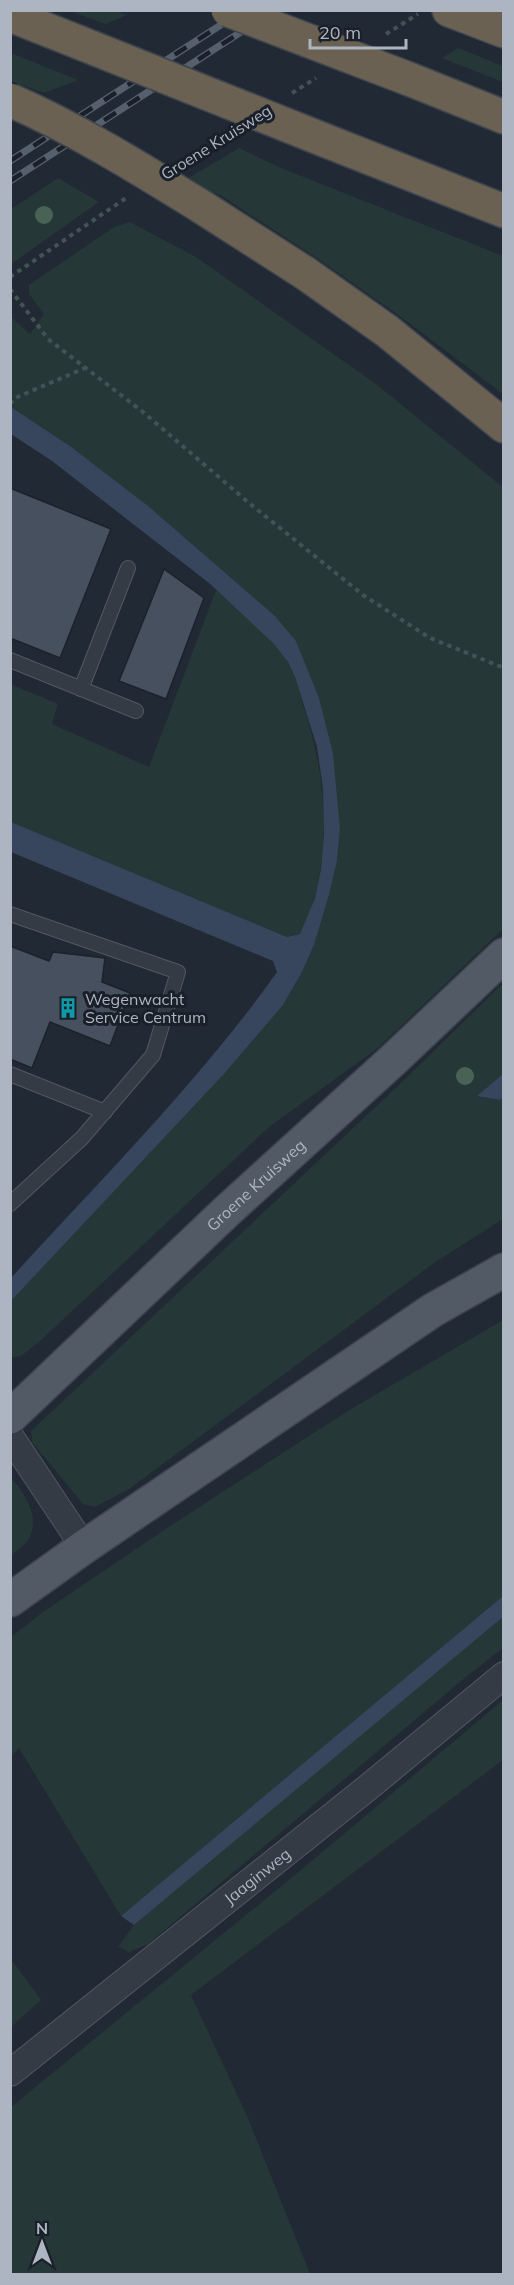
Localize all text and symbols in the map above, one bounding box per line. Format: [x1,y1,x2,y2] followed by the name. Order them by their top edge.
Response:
[310,12,406,50] scale bar
[319,21,361,44] text: 20 m
[157,100,275,184] street label: Groene Kruisweg
[85,989,206,1027] place label: Wegenwacht Service Centrum
[56,996,80,1020] building icon: Wegenwacht Service Centrum
[202,1135,309,1235] street label: Groene Kruisweg
[220,1843,294,1909] street label: Jaaginweg
[12,2213,72,2273] north arrow
[36,2218,48,2238] text: N

